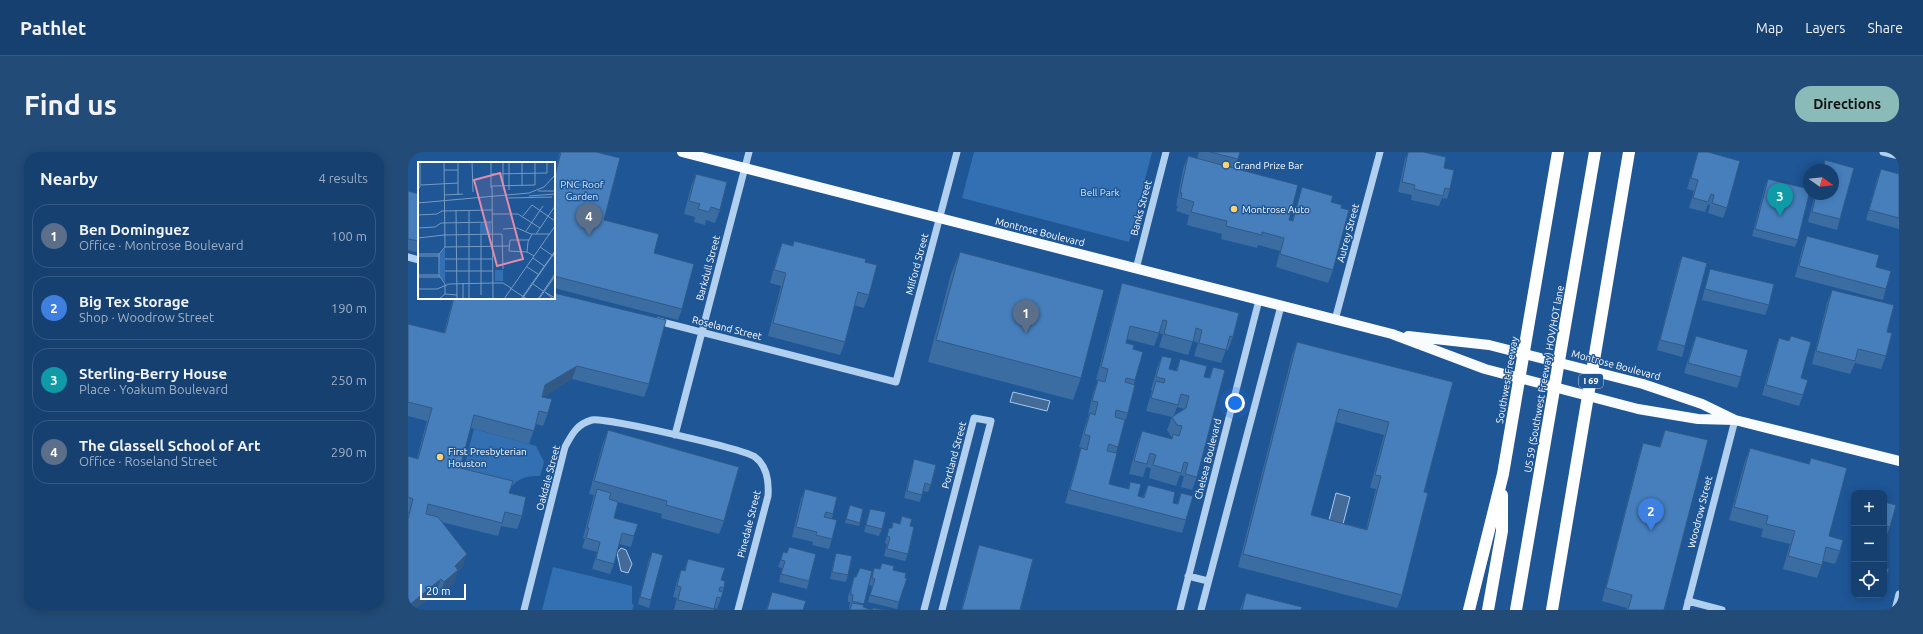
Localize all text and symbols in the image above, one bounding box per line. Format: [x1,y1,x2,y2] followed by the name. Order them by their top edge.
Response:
[20,17,86,39] text: Pathlet
[1756,20,1783,36] text: Map
[1805,20,1845,36] text: Layers
[1867,20,1903,36] text: Share
[1795,86,1899,122] button: Directions
[24,89,117,120] text: Find us
[1221,160,1231,170] marker: Grand Prize Bar
[1234,160,1303,171] place label: Grand Prize Bar
[418,162,555,299] inset map
[1803,164,1839,200] north arrow
[40,169,98,188] text: Nearby
[318,171,368,185] text: 4 results
[560,179,604,202] park label: PNC Roof Garden
[1128,179,1154,237] street label: Banks Street
[1767,183,1793,216] pin: 3
[1080,187,1120,198] park label: Bell Park
[1335,202,1361,264] street label: Autrey Street
[576,203,602,236] pin: 4
[1229,204,1239,214] marker: Montrose Auto
[1242,204,1310,215] place label: Montrose Auto
[994,216,1086,248] street label: Montrose Boulevard
[79,221,189,238] text: Ben Dominguez
[50,229,58,243] text: 1
[331,229,367,243] text: 100 m
[904,232,931,296] street label: Milford Street
[694,234,722,302] street label: Barkdull Street
[79,238,244,252] text: Office · Montrose Boulevard
[1522,285,1566,473] street label: US 59 (Southwest Freeway) HOV/HOT lane
[79,293,189,310] text: Big Tex Storage
[1013,300,1039,333] pin: 1
[50,301,58,315] text: 2
[331,301,367,315] text: 190 m
[79,310,214,324] text: Shop · Woodrow Street
[691,314,763,342] street label: Roseland Street
[1494,336,1520,424] street label: Southwest Freeway
[1570,348,1662,382] street label: Montrose Boulevard
[79,365,227,382] text: Sterling-Berry House
[50,373,58,387] text: 3
[331,373,367,387] text: 250 m
[1579,374,1603,388] road number: I 69
[79,382,228,396] text: Place · Yoakum Boulevard
[1225,393,1245,413] your location
[1193,417,1223,501] street label: Chelsea Boulevard
[940,420,968,490] street label: Portland Street
[79,437,260,454] text: The Glassell School of Art
[534,444,562,512] street label: Oakdale Street
[50,445,58,459] text: 4
[331,445,367,459] text: 290 m
[448,446,527,469] place label: First Presbyterian Houston
[435,452,445,462] marker: First Presbyterian Houston
[79,454,217,468] text: Office · Roseland Street
[1686,475,1714,549] street label: Woodrow Street
[735,489,763,559] street label: Pinedale Street
[1851,490,1887,598] map controls
[1851,490,1887,526] button: +
[1638,498,1664,531] pin: 2
[1851,526,1887,562] button: −
[1851,562,1887,598] button: locate
[420,582,466,601] scale bar
[426,585,450,597] text: 20 m

